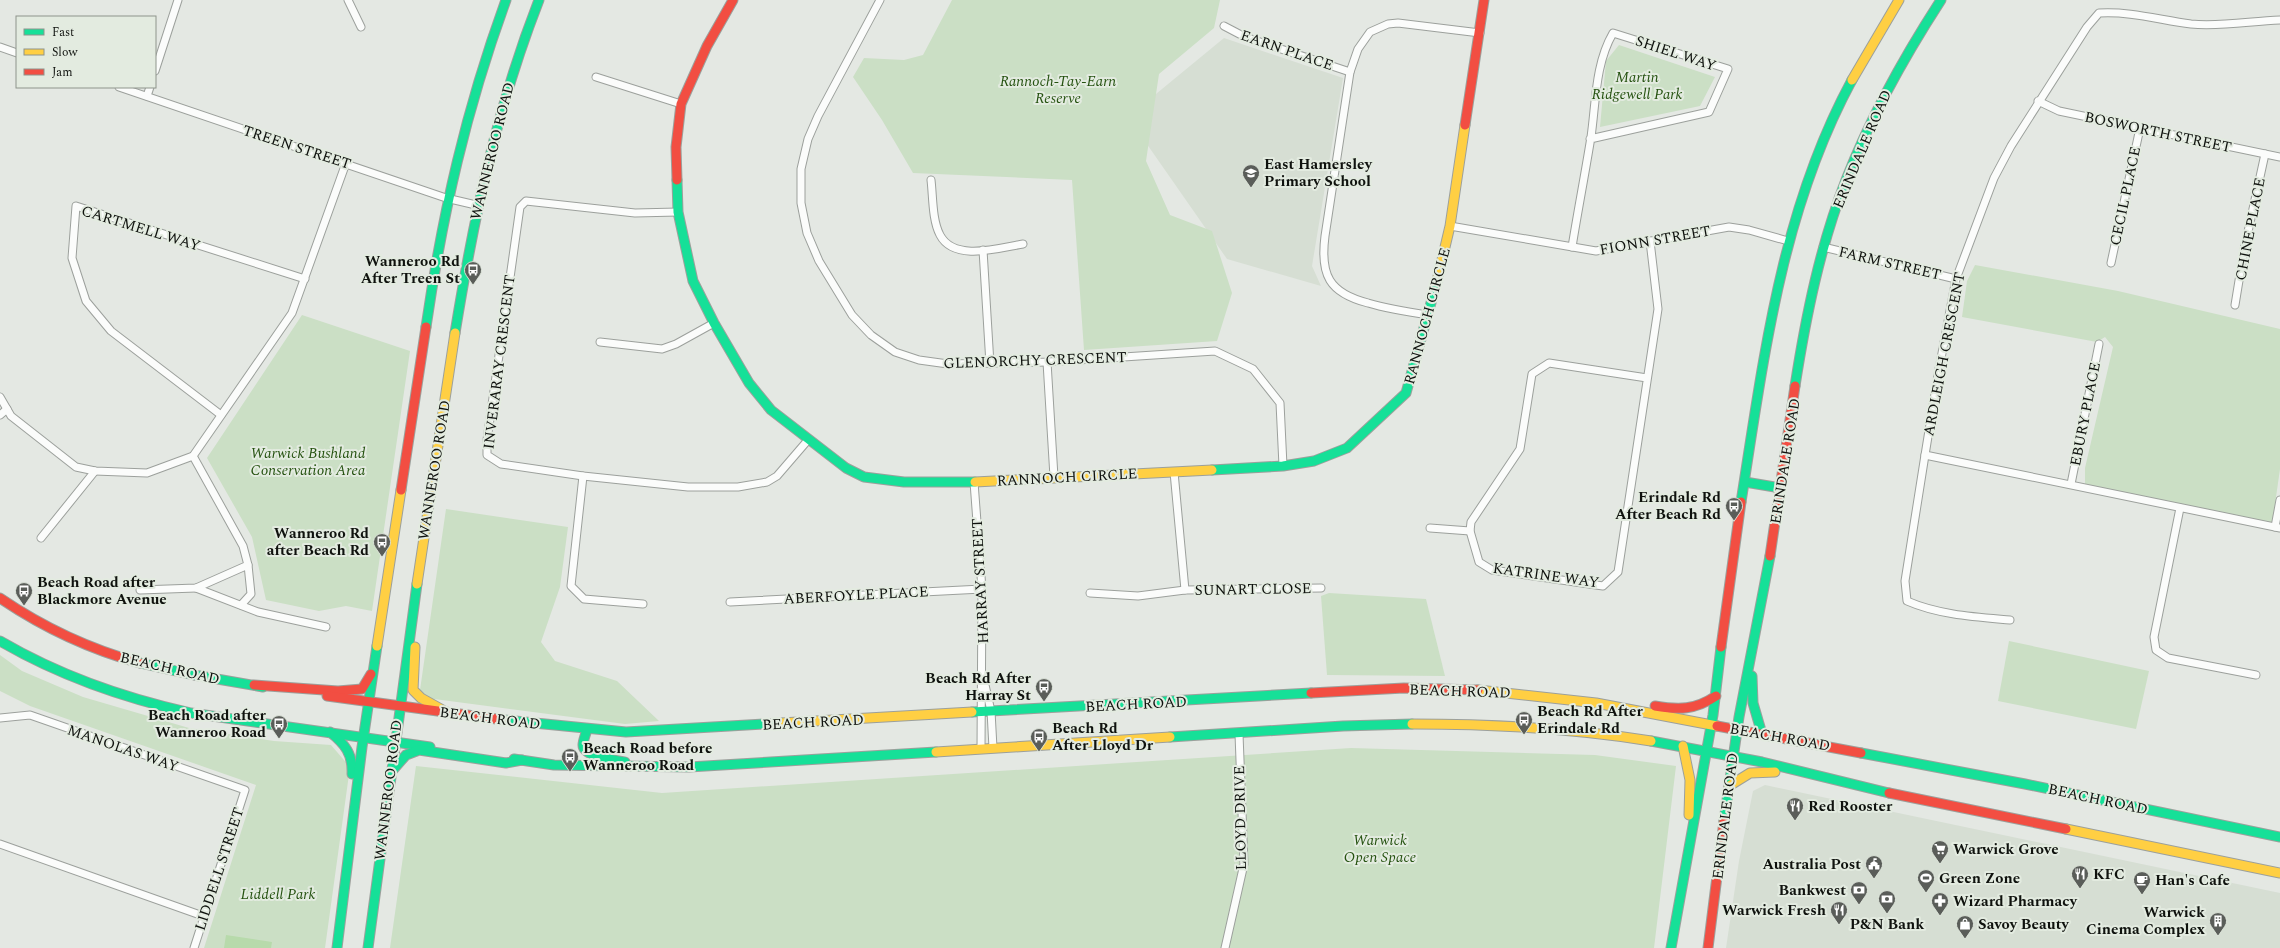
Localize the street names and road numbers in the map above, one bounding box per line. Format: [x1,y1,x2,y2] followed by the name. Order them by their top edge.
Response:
[1237,24,1336,77] street label: EARN PLACE
[1632,30,1720,77] street label: SHIEL WAY
[464,80,521,222] street label: WANNEROO ROAD
[1827,86,1898,212] street label: ERINDALE ROAD
[2082,106,2234,159] street label: BOSWORTH STREET
[240,119,354,176] street label: TREEN STREET
[2104,144,2147,248] street label: CECIL PLACE
[2229,176,2272,283] street label: CHINE PLACE
[78,199,203,258] street label: CARTMELL WAY
[1598,219,1712,262] street label: FIONN STREET
[1836,240,1944,286] street label: FARM STREET
[1398,245,1457,387] street label: RANNOCH CIRCLE
[1917,270,1972,438] street label: ARDLEIGH CRESCENT
[477,274,522,451] street label: INVERARAY CRESCENT
[943,346,1127,375] street label: GLENORCHY CRESCENT
[2064,360,2107,468] street label: EBURY PLACE
[1764,396,1807,526] street label: ERINDALE ROAD
[412,399,457,542] street label: WANNEROO ROAD
[996,462,1138,493] street label: RANNOCH CIRCLE
[966,518,995,644] street label: HARRAY STREET
[1491,557,1601,594] street label: KATRINE WAY
[1194,577,1312,602] street label: SUNART CLOSE
[783,580,929,611] street label: ABERFOYLE PLACE
[118,646,222,691] street label: BEACH ROAD
[1409,678,1511,705] street label: BEACH ROAD
[1085,690,1187,719] street label: BEACH ROAD
[438,701,542,736] street label: BEACH ROAD
[762,708,864,737] street label: BEACH ROAD
[1728,717,1832,758] street label: BEACH ROAD
[64,719,182,778] street label: MANOLAS WAY
[368,719,409,862] street label: WANNEROO ROAD
[1706,752,1745,881] street label: ERINDALE ROAD
[1228,765,1253,871] street label: LLOYD DRIVE
[2046,778,2150,821] street label: BEACH ROAD
[189,805,250,934] street label: LIDDELL STREET

